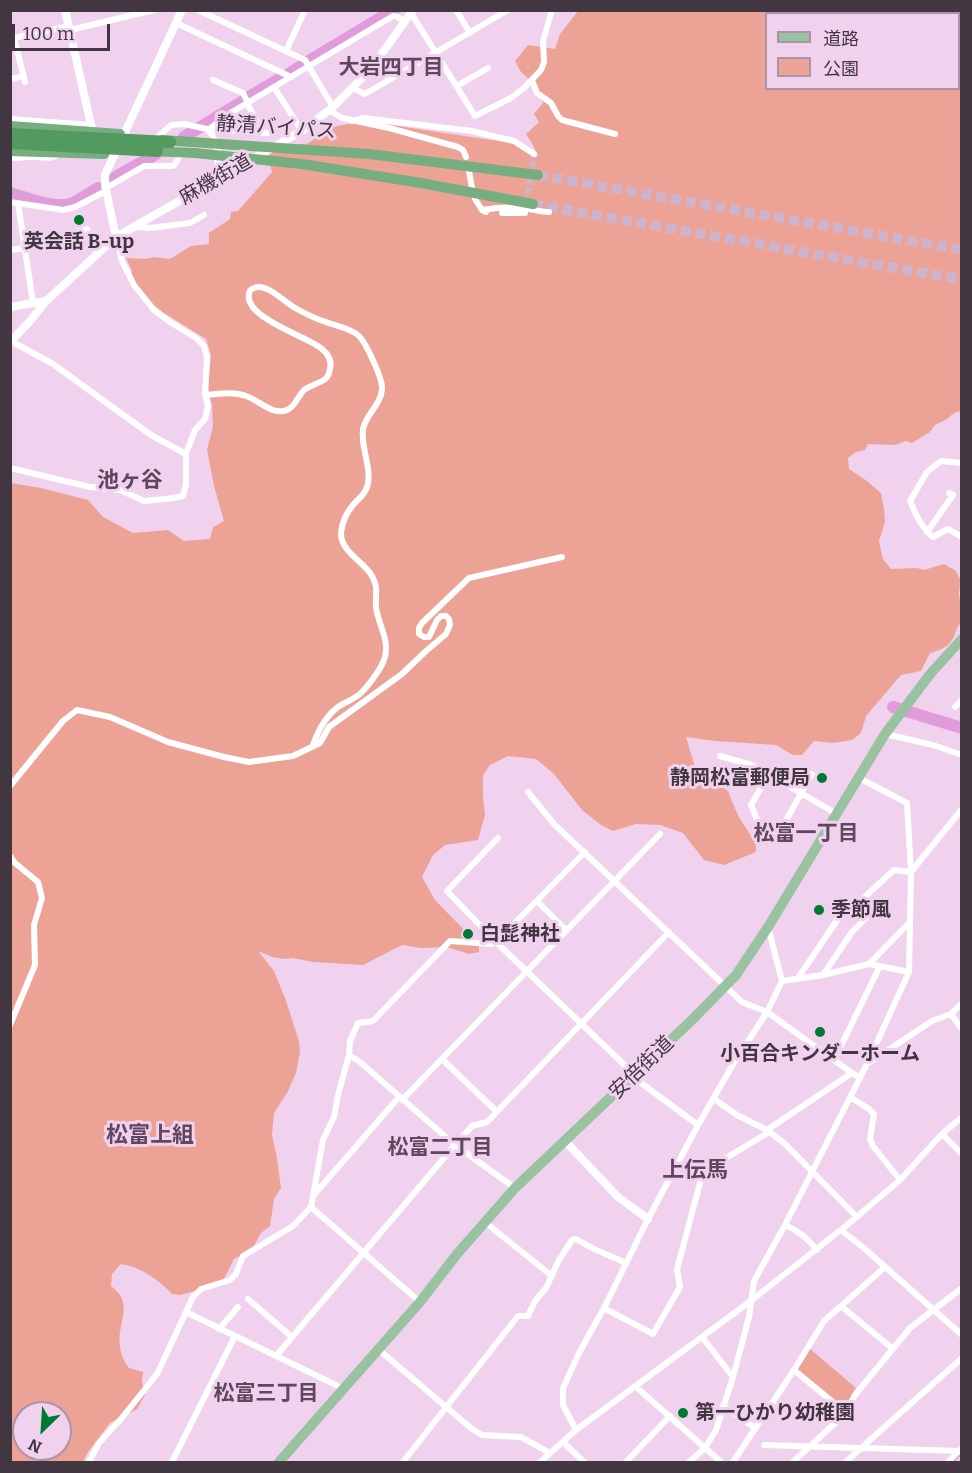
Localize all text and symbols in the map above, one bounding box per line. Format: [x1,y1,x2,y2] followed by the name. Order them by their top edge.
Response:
[15,12,112,50] scale bar
[765,12,960,90] legend
[23,23,74,45] text: 100 m
[823,28,859,50] text: 道路
[339,55,443,81] district label: 大岩四丁目
[823,58,859,80] text: 公園
[215,112,337,144] street label: 静清バイパス
[175,150,257,210] street label: 麻機街道
[72,213,86,227] marker: 英会話 B-up
[24,230,134,254] place label: 英会話 B-up
[97,468,163,494] district label: 池ヶ谷
[670,766,810,790] place label: 静岡松富郵便局
[815,771,829,785] marker: 静岡松富郵便局
[754,821,858,847] district label: 松富一丁目
[831,898,891,922] place label: 季節風
[812,903,826,917] marker: 季節風
[480,922,560,946] place label: 白髭神社
[461,927,475,941] marker: 白髭神社
[813,1025,827,1039] marker: 小百合キンダーホーム
[605,1032,679,1104] street label: 安倍街道
[720,1042,920,1066] place label: 小百合キンダーホーム
[106,1123,194,1149] district label: 松富上組
[388,1135,492,1161] district label: 松富二丁目
[662,1158,728,1184] district label: 上伝馬
[214,1381,318,1407] district label: 松富三丁目
[12,1401,72,1461] north arrow
[695,1401,855,1425] place label: 第一ひかり幼稚園
[676,1406,690,1420] marker: 第一ひかり幼稚園
[25,1435,45,1457] text: N

